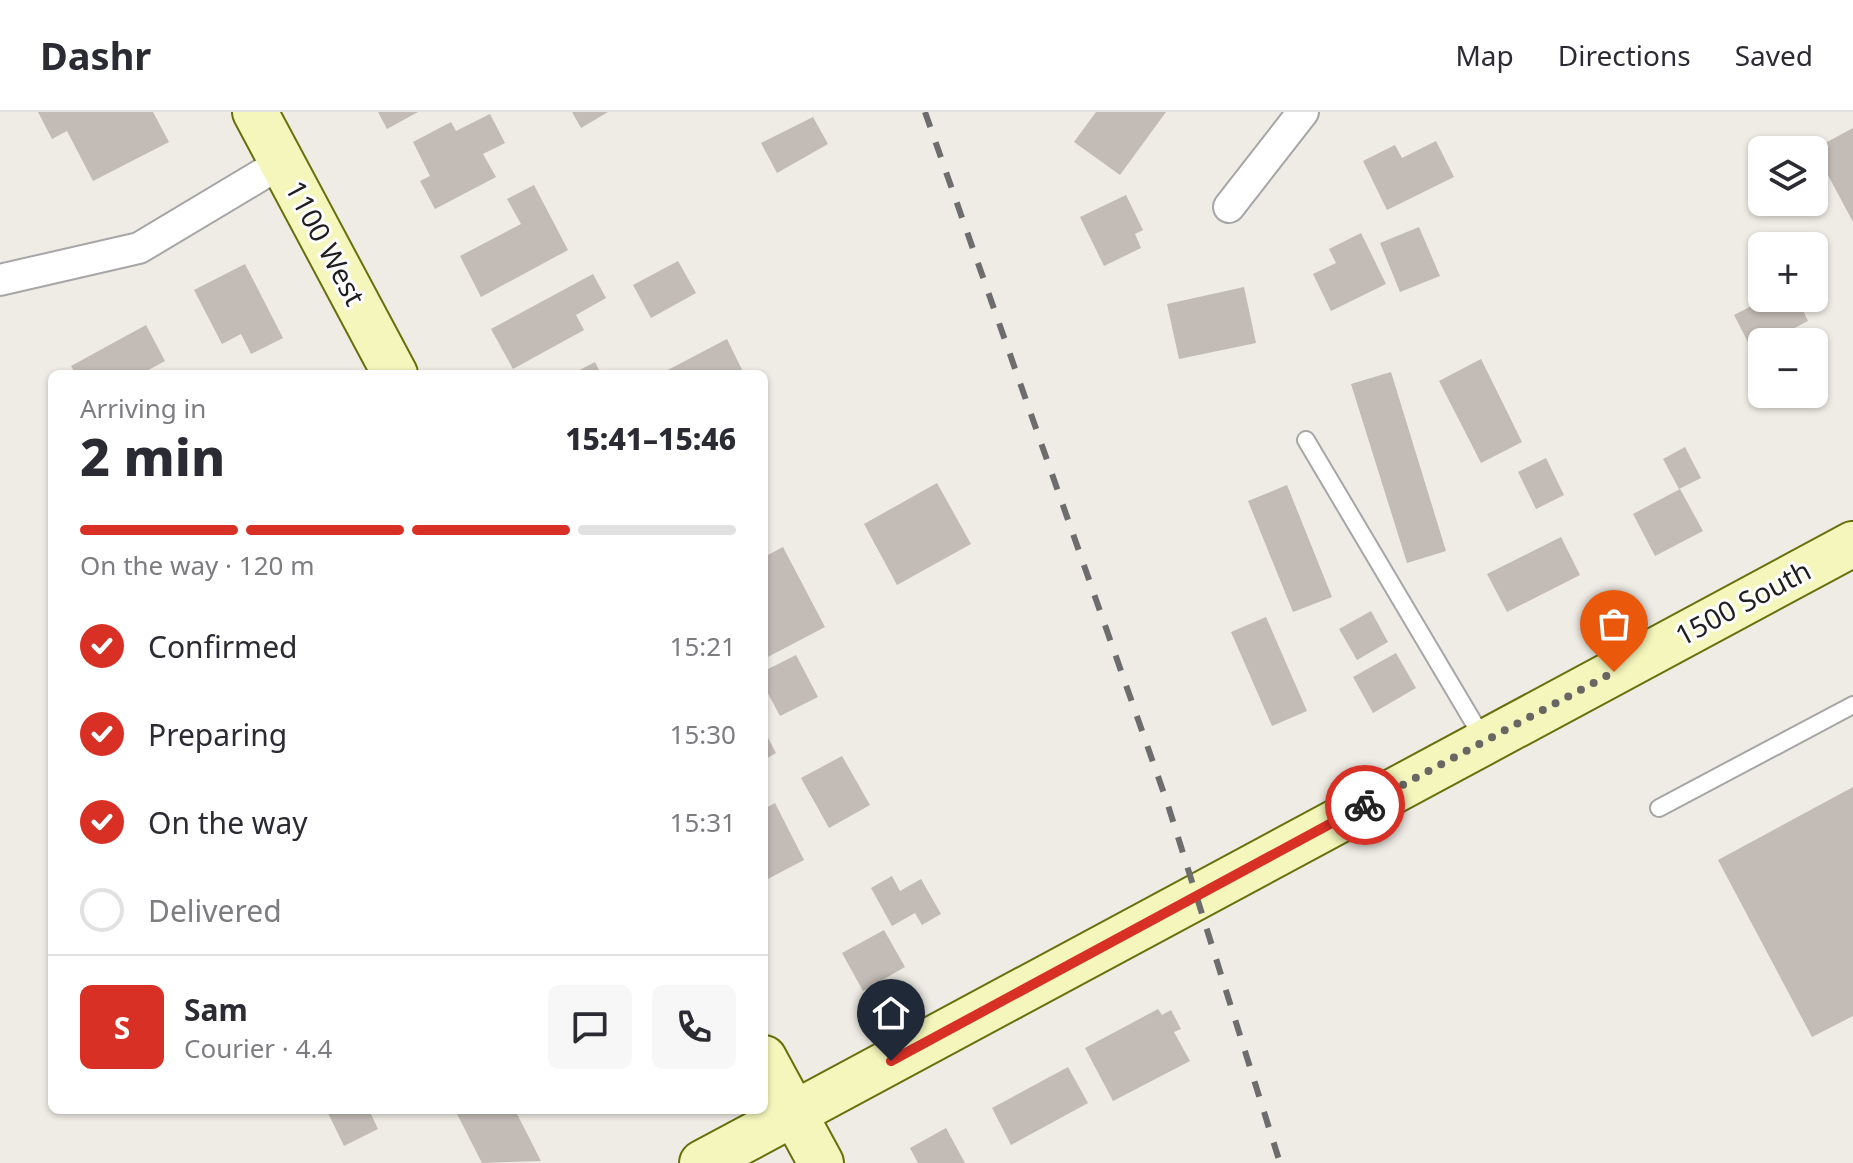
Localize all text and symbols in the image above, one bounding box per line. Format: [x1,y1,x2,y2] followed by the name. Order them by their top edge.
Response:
[40,29,151,81] text: Dashr
[1455,36,1514,74] text: Map
[1558,36,1691,74] text: Directions
[1735,36,1813,74] text: Saved
[1748,136,1828,408] map controls
[1748,136,1828,216] button: layers
[277,174,375,312] street label: 1100 West
[1748,232,1828,312] button: +
[1748,328,1828,408] button: −
[80,390,206,426] text: Arriving in
[565,418,736,459] text: 15:41–15:46
[80,420,225,491] text: 2 min
[80,547,314,583] text: On the way · 120 m
[1668,551,1817,654] street label: 1500 South
[1580,590,1648,672] pin
[1592,602,1636,646] icon: bag
[80,624,124,668] icon: check
[148,626,298,667] text: Confirmed
[670,628,736,664] text: 15:21
[80,712,124,756] icon: check
[148,714,287,755] text: Preparing
[670,716,736,752] text: 15:30
[1325,765,1405,845] courier
[1343,783,1387,827] icon: bike
[80,800,124,844] icon: check
[148,802,308,843] text: On the way
[670,804,736,840] text: 15:31
[148,890,282,931] text: Delivered
[857,979,925,1061] pin
[548,985,632,1069] button: chat
[652,985,736,1069] button: phone
[184,989,248,1030] text: Sam
[869,991,913,1035] icon: home
[114,1007,130,1048] text: S
[184,1030,332,1066] text: Courier · 4.4

